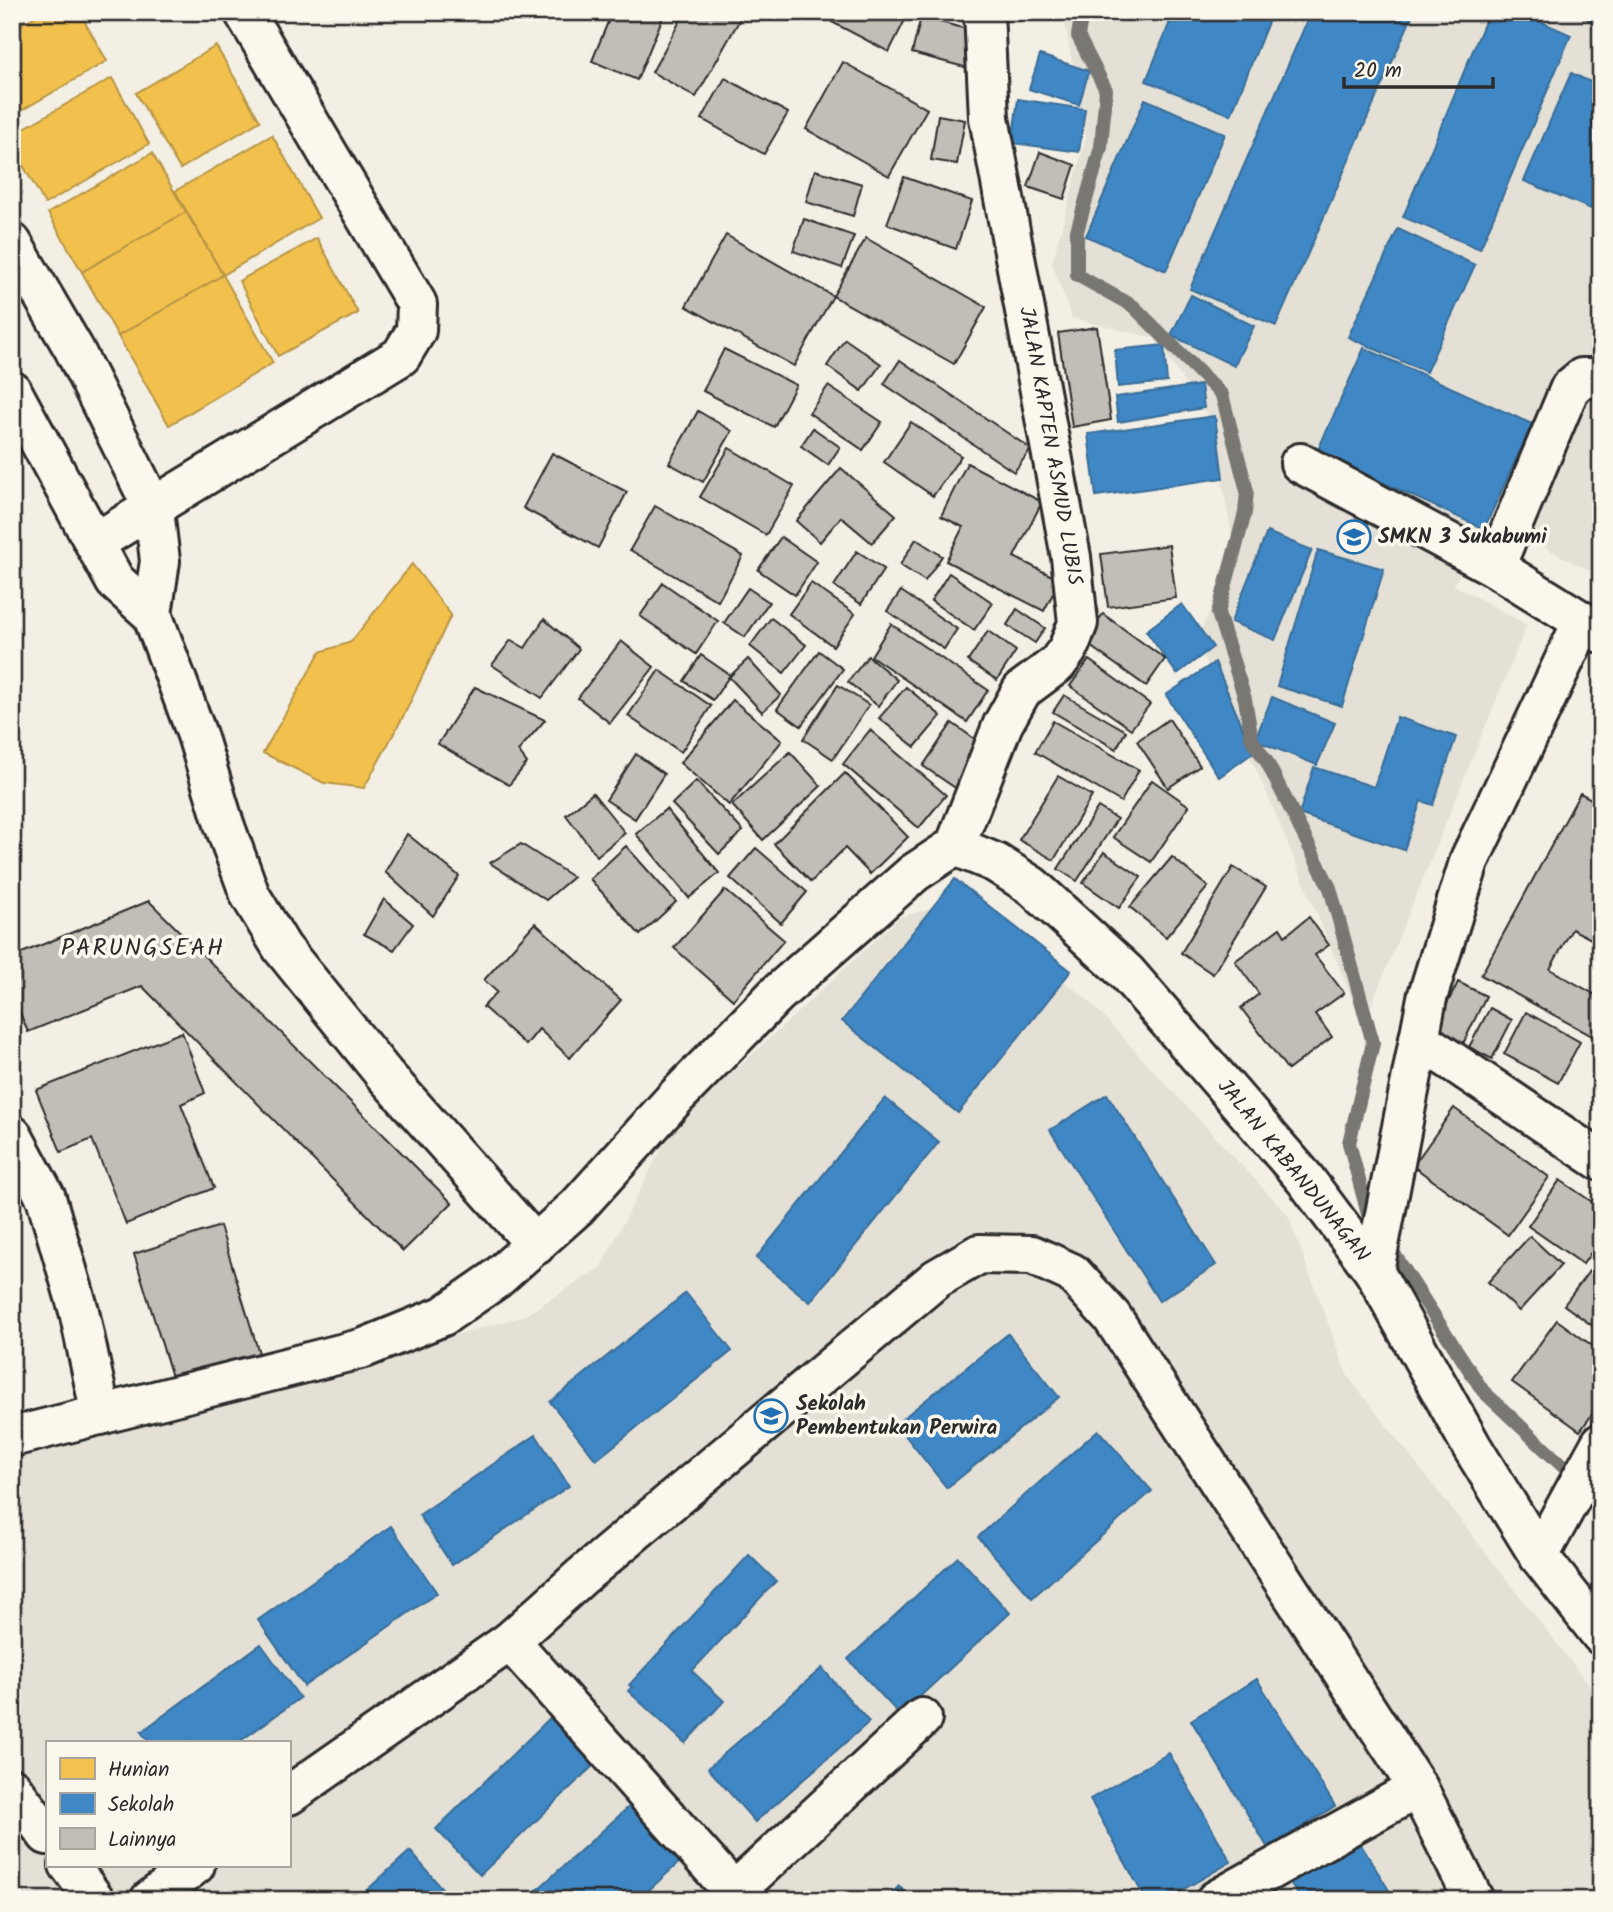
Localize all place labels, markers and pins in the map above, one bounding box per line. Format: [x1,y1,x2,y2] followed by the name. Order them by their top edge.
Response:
[1335,518,1373,556] school or university icon: SMKN 3 Sukabumi
[1378,521,1547,554] place label: SMKN 3 Sukabumi
[796,1388,998,1445] place label: Sekolah Pembentukan Perwira
[752,1397,790,1435] school or university icon: Sekolah Pembentukan Perwira

